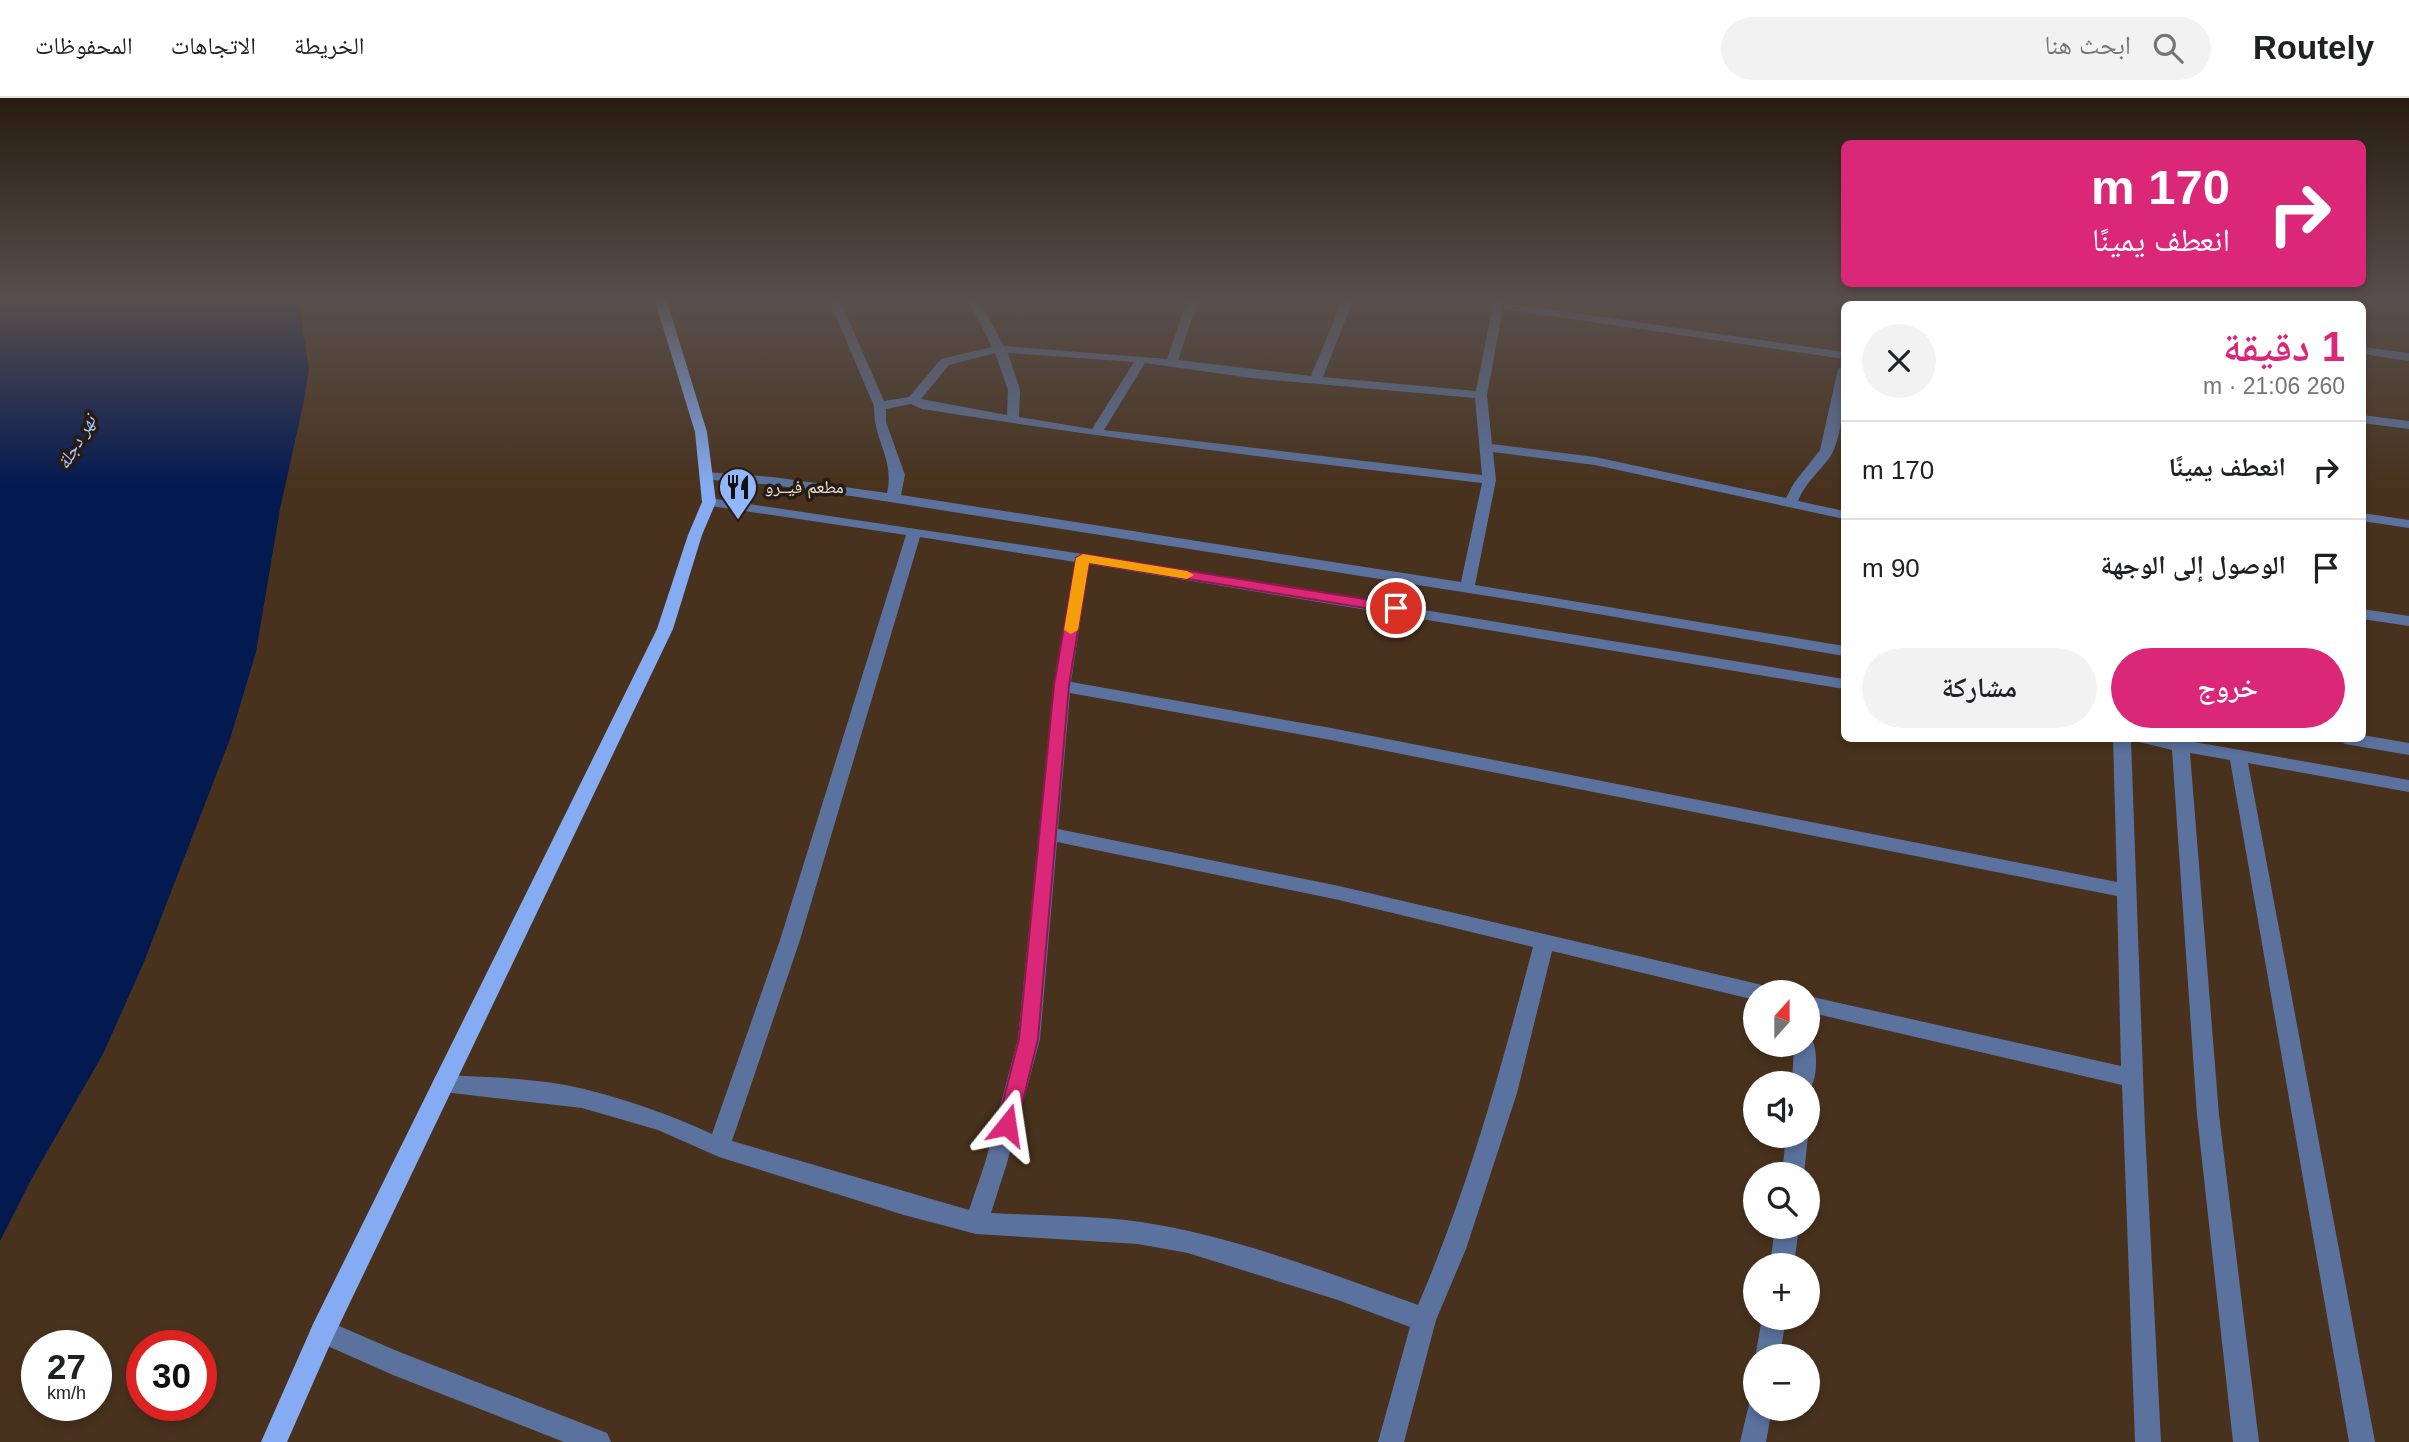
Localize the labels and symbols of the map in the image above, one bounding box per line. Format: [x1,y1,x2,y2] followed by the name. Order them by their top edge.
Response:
[52,409,101,473] water label: نهر دجلة
[717,466,759,521] restaurant icon: مطعم فيــرو
[765,477,844,499] place label: مطعم فيــرو
[1366,578,1426,638] pin
[1743,980,1820,1057] north arrow
[970,1088,1044,1162] position arrow
[126,1330,217,1421] speed limit sign: 30

